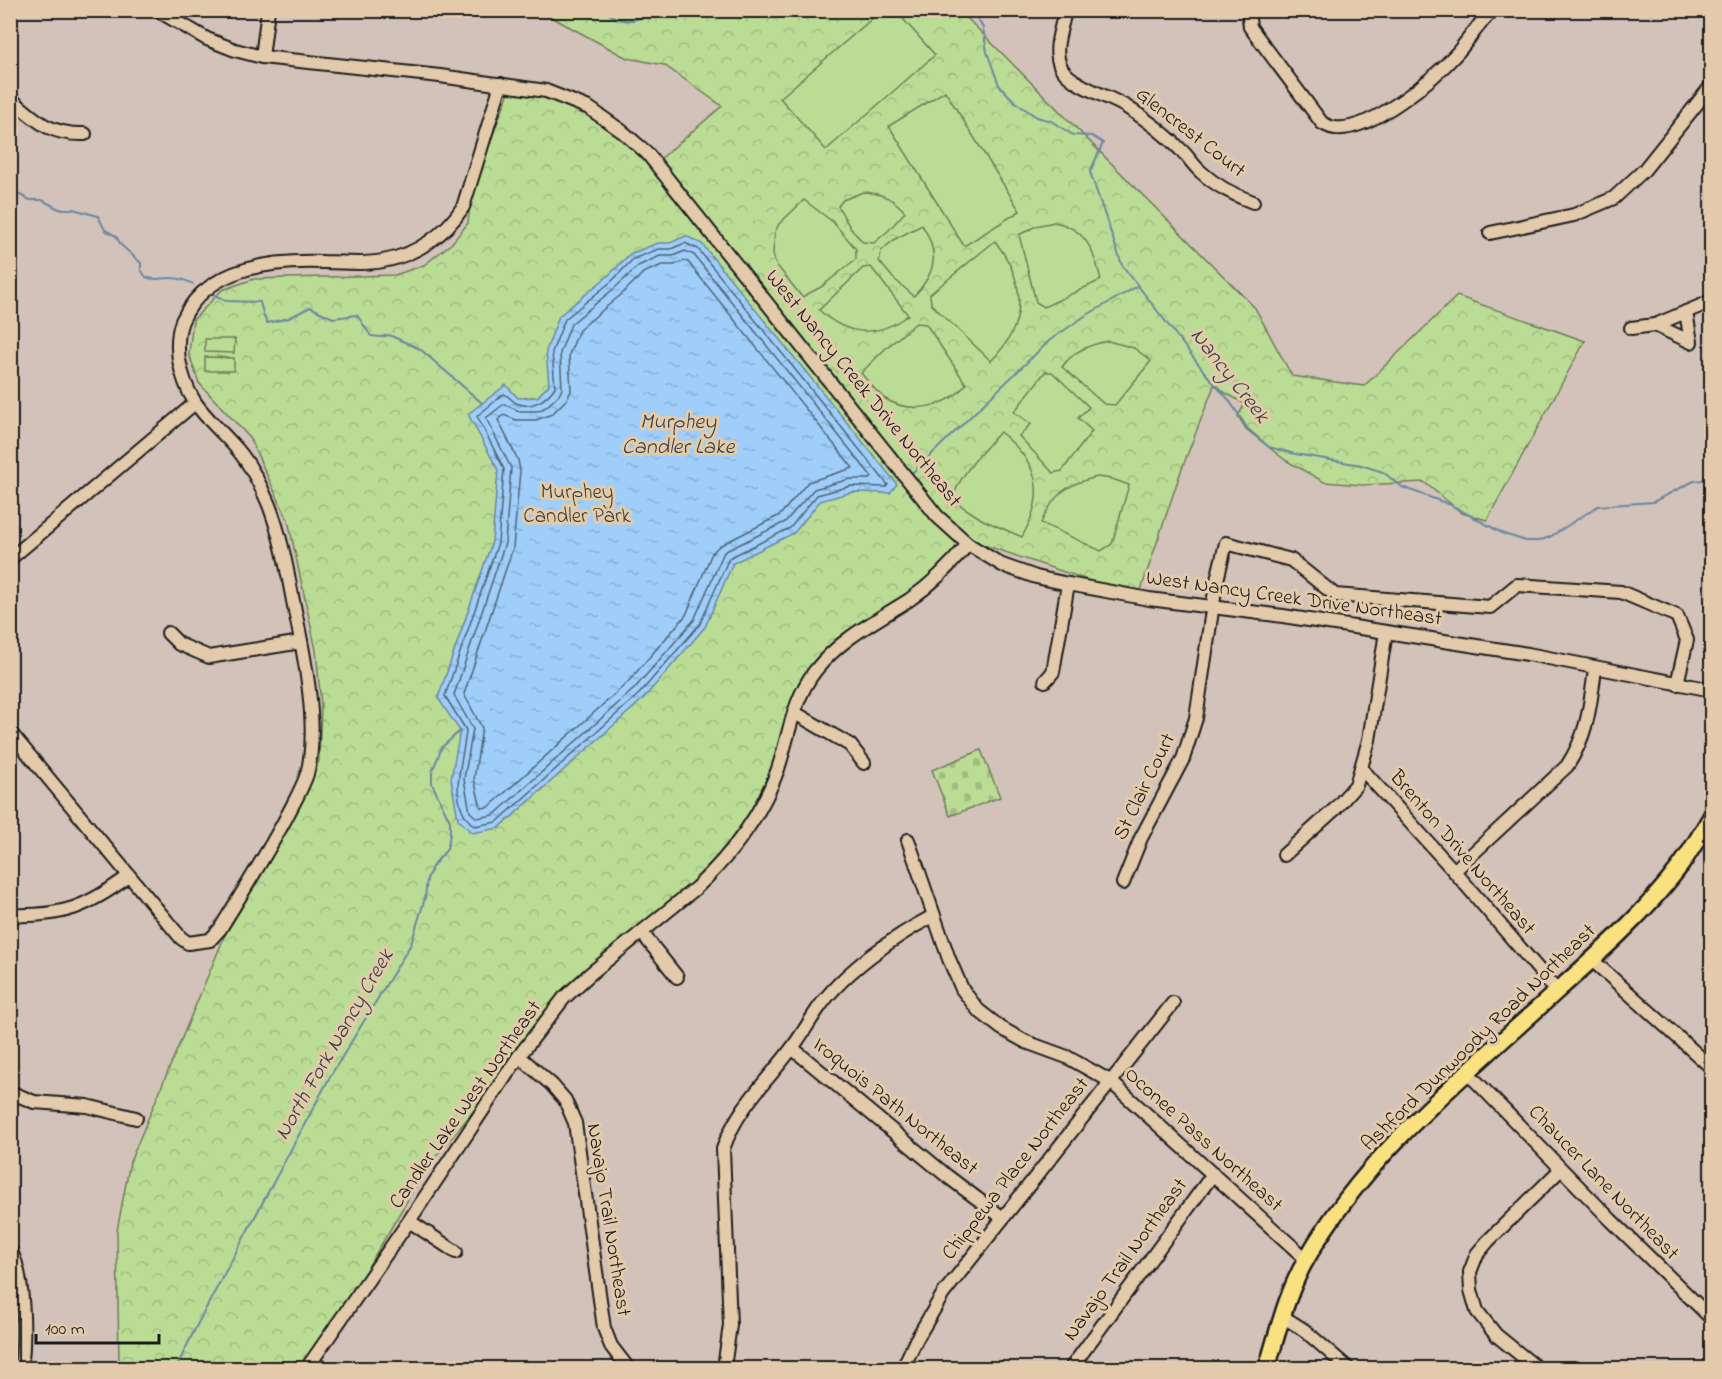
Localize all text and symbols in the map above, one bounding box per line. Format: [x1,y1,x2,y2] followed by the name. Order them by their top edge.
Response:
[1128,80,1252,186] street label: Glencrest Court
[756,264,969,516] street label: West Nancy Creek Drive Northeast
[1182,321,1277,432] water label: Nancy Creek
[622,407,735,464] water label: Murphey Candler Lake
[523,478,632,532] park label: Murphey Candler Park
[1144,563,1444,637] street label: West Nancy Creek Drive Northeast
[1106,728,1184,846] street label: St Clair Court
[1381,763,1542,942] street label: Brenton Drive Northeast
[1355,917,1605,1160] street label: Ashford Dunwoody Road Northeast
[267,943,403,1146] water label: North Fork Nancy Creek
[382,995,550,1215] street label: Candler Lake West Northeast
[806,1031,984,1183] street label: Iroquois Path Northeast
[1117,1060,1289,1220] street label: Oconee Pass Northeast
[935,1071,1097,1267] street label: Chippewa Place Northeast
[1520,1098,1686,1268] street label: Chaucer Lane Northeast
[578,1121,638,1319] street label: Navajo Trail Northeast
[1057,1172,1195,1348] street label: Navajo Trail Northeast
[36,1307,159,1345] scale bar
[45,1317,85,1343] text: 100 m

